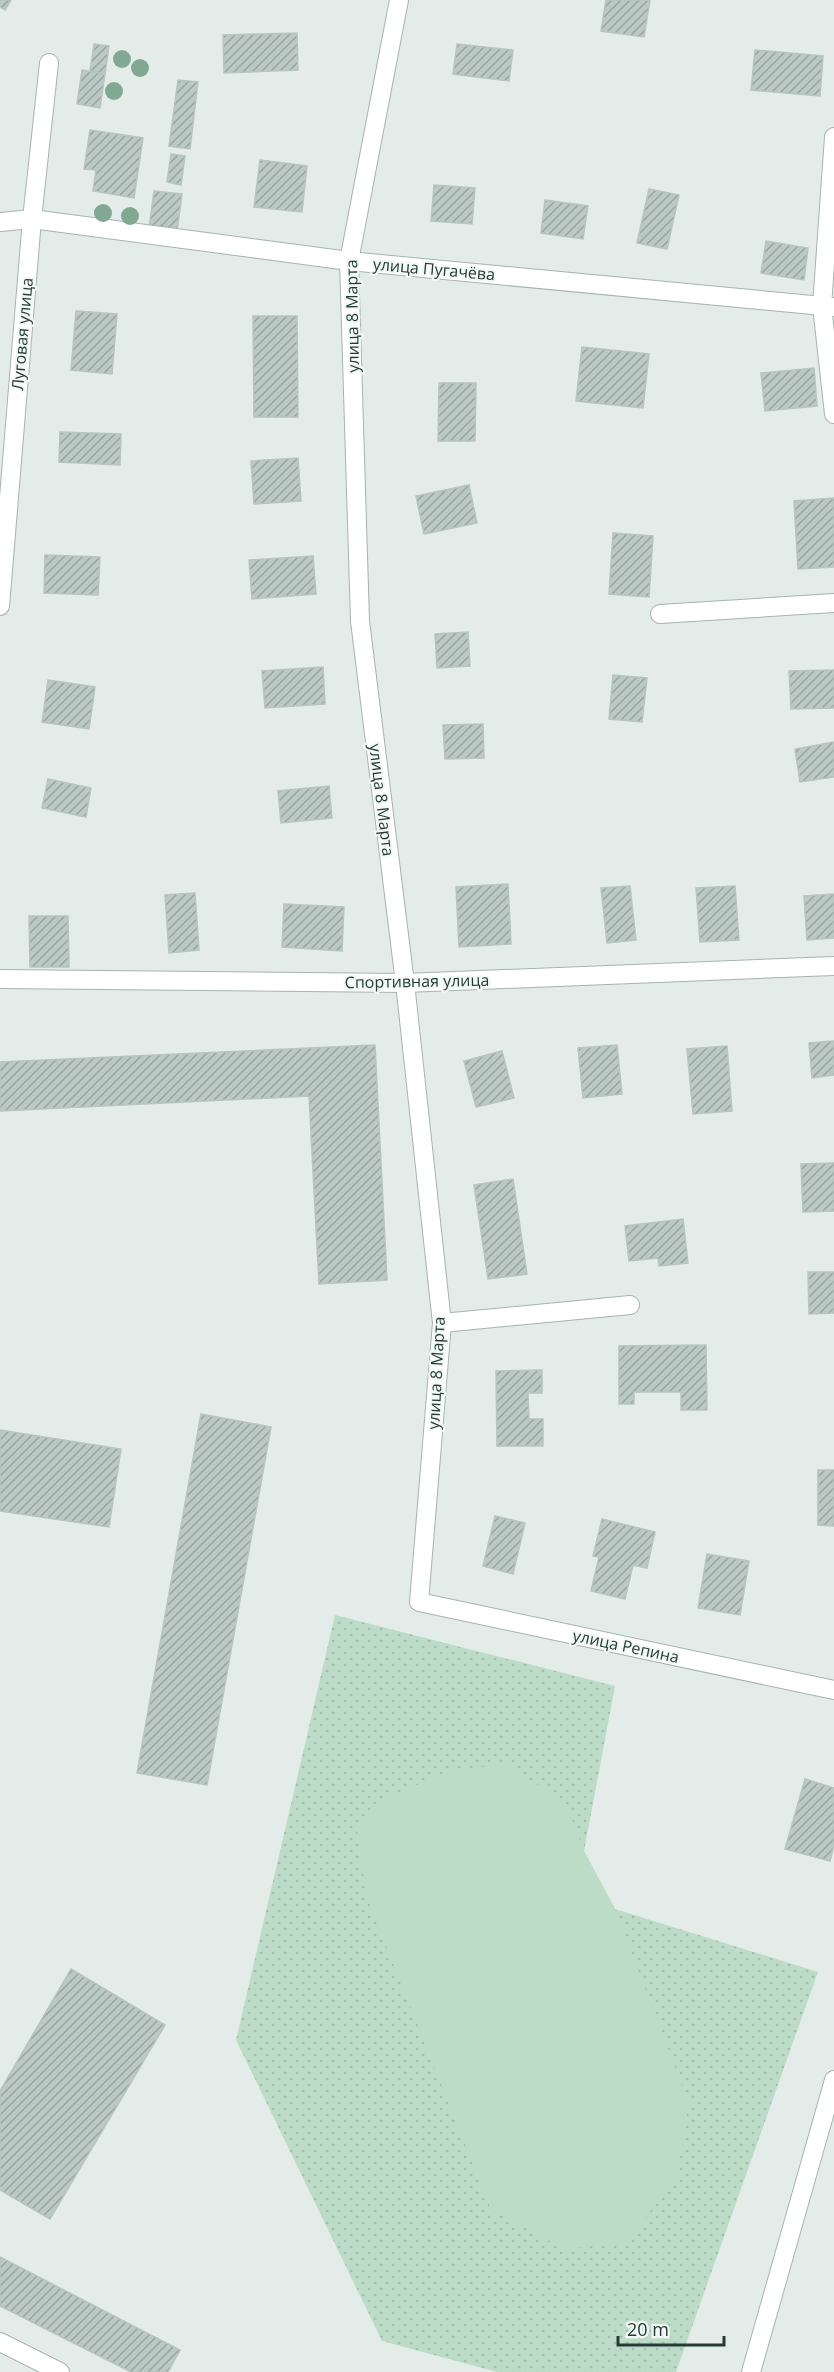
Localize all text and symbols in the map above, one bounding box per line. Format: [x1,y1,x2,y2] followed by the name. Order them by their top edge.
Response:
[372,253,496,285] street label: улица Пугачёва
[340,259,364,373] street label: улица 8 Марта
[6,277,38,391] street label: Луговая улица
[364,742,400,858] street label: улица 8 Марта
[345,969,489,993] street label: Спортивная улица
[422,1316,450,1430] street label: улица 8 Марта
[571,1624,681,1668] street label: улица Репина
[618,2309,724,2347] scale bar
[627,2317,669,2341] text: 20 m

